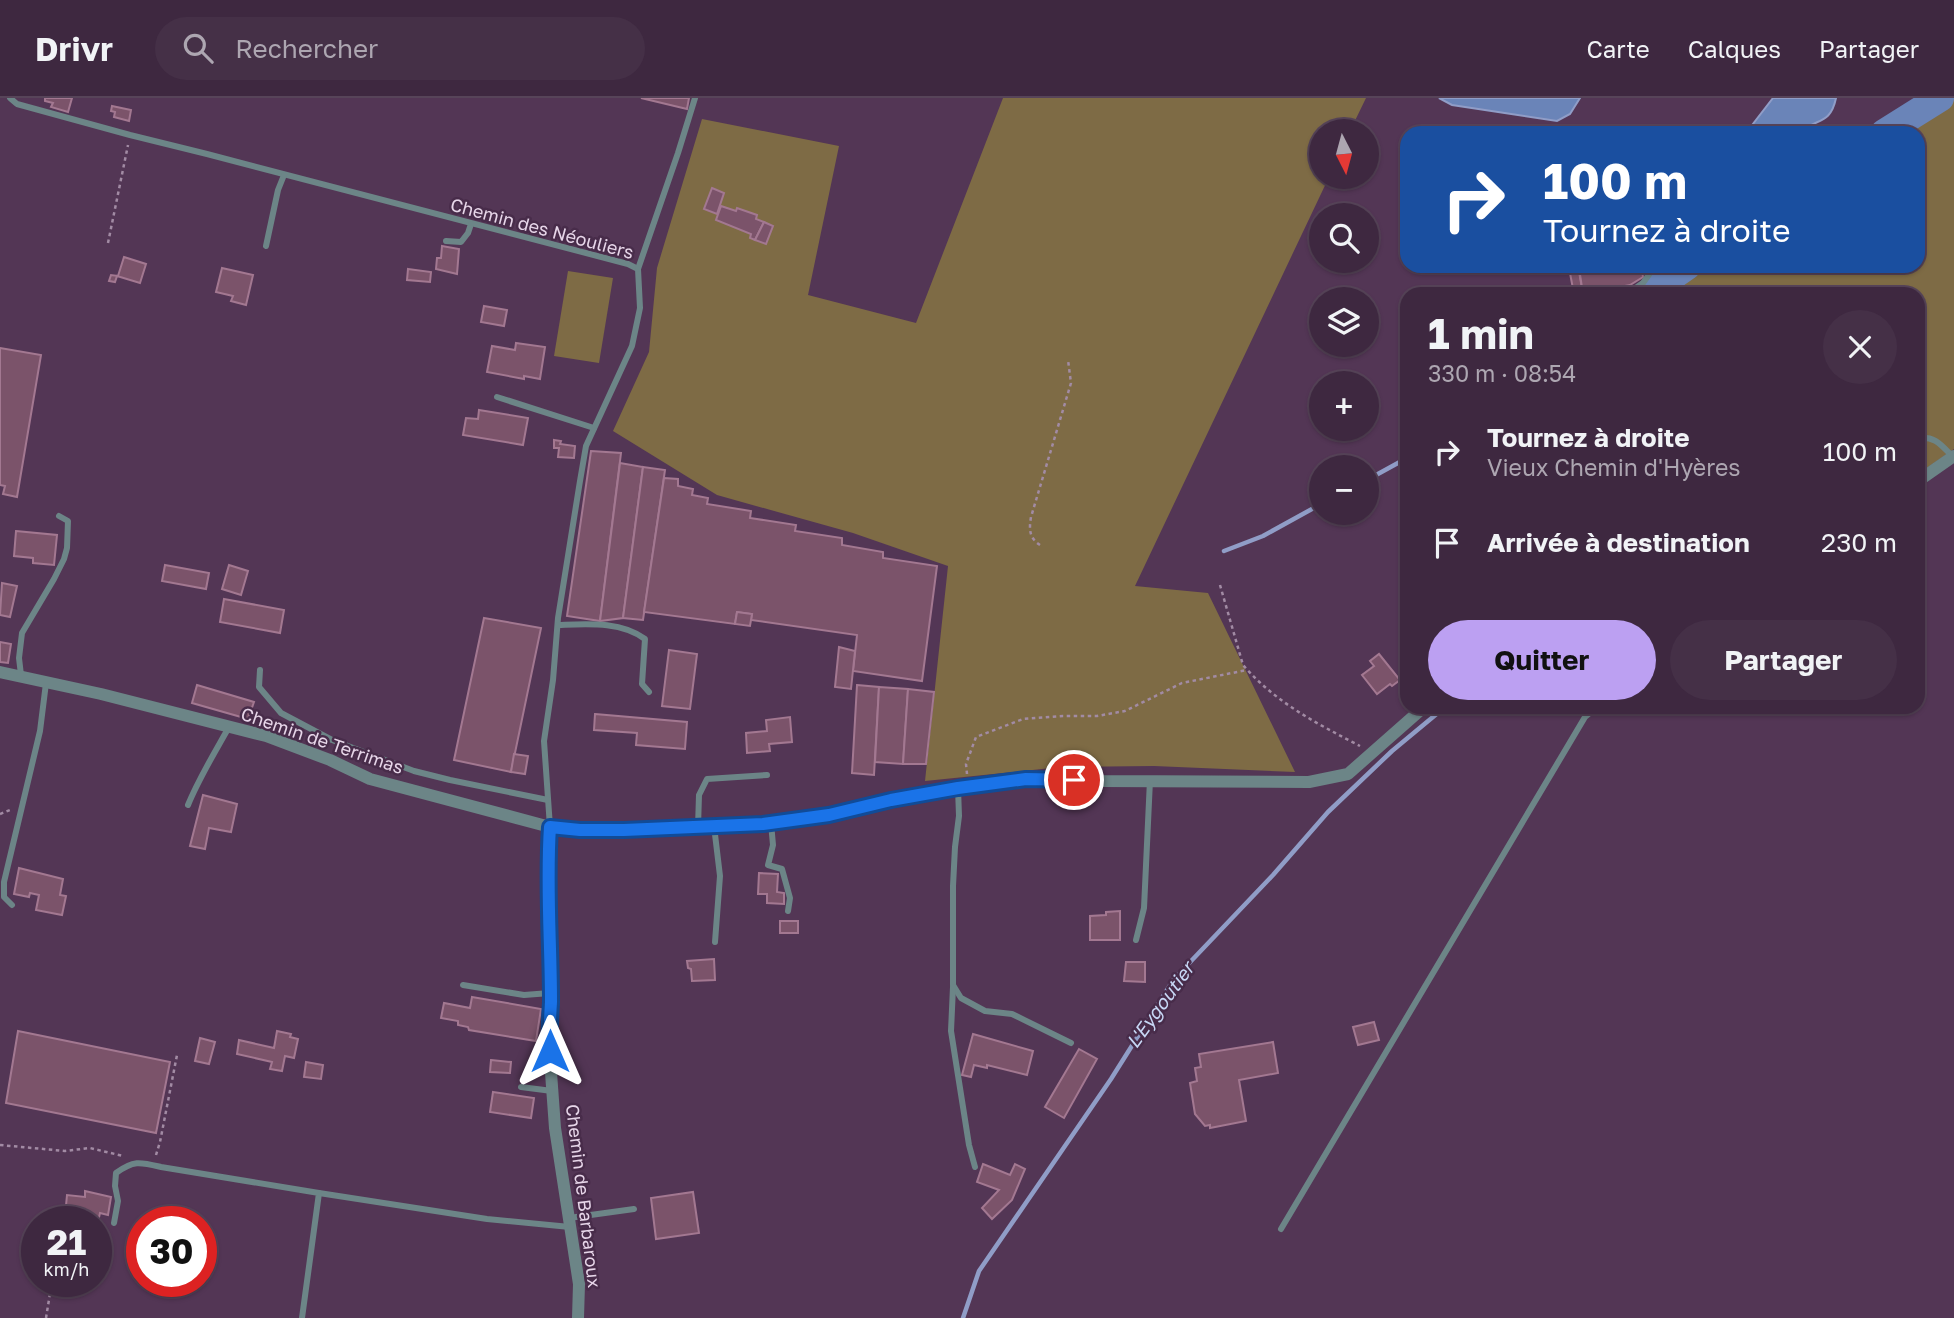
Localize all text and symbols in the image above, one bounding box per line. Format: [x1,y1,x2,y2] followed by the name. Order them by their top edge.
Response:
[155,17,645,80] search box
[35,29,113,68] text: Drivr
[179,29,217,67] icon: search
[235,33,378,64] text: Rechercher
[1586,34,1650,63] text: Carte
[1688,34,1781,63] text: Calques
[1819,34,1919,63] text: Partager
[1309,119,1379,189] north arrow
[1309,119,1379,525] map controls
[1543,151,1687,210] text: 100 m
[1428,154,1519,245] icon: right
[448,193,636,263] street label: Chemin des Néouliers
[1309,203,1379,273] button: search
[1543,211,1791,249] text: Tournez à droite
[1309,287,1379,357] button: layers
[1428,308,1534,358] text: 1 min
[1823,310,1897,384] button: close
[1428,359,1576,387] text: 330 m · 08:54
[1309,371,1379,441] button: +
[1487,422,1690,453] text: Tournez à droite
[1428,433,1466,471] icon: right
[1823,436,1897,467] text: 100 m
[1487,453,1740,481] text: Vieux Chemin d'Hyères
[1309,455,1379,525] button: −
[1428,524,1466,562] icon: arrive
[1487,527,1750,558] text: Arrivée à destination
[1821,527,1897,558] text: 230 m
[1428,620,1656,700] button: Quitter
[1670,620,1897,700] button: Partager
[238,702,407,778] street label: Chemin de Terrimas
[1044,750,1104,810] pin
[1055,761,1093,799] icon: arrive
[1121,955,1200,1052] water label: L'Eygoutier
[513,1014,587,1088] position arrow
[562,1103,606,1289] street label: Chemin de Barbaroux
[126,1206,217,1297] speed limit sign: 30
[47,1221,86,1263] text: 21
[44,1258,89,1280] text: km/h

